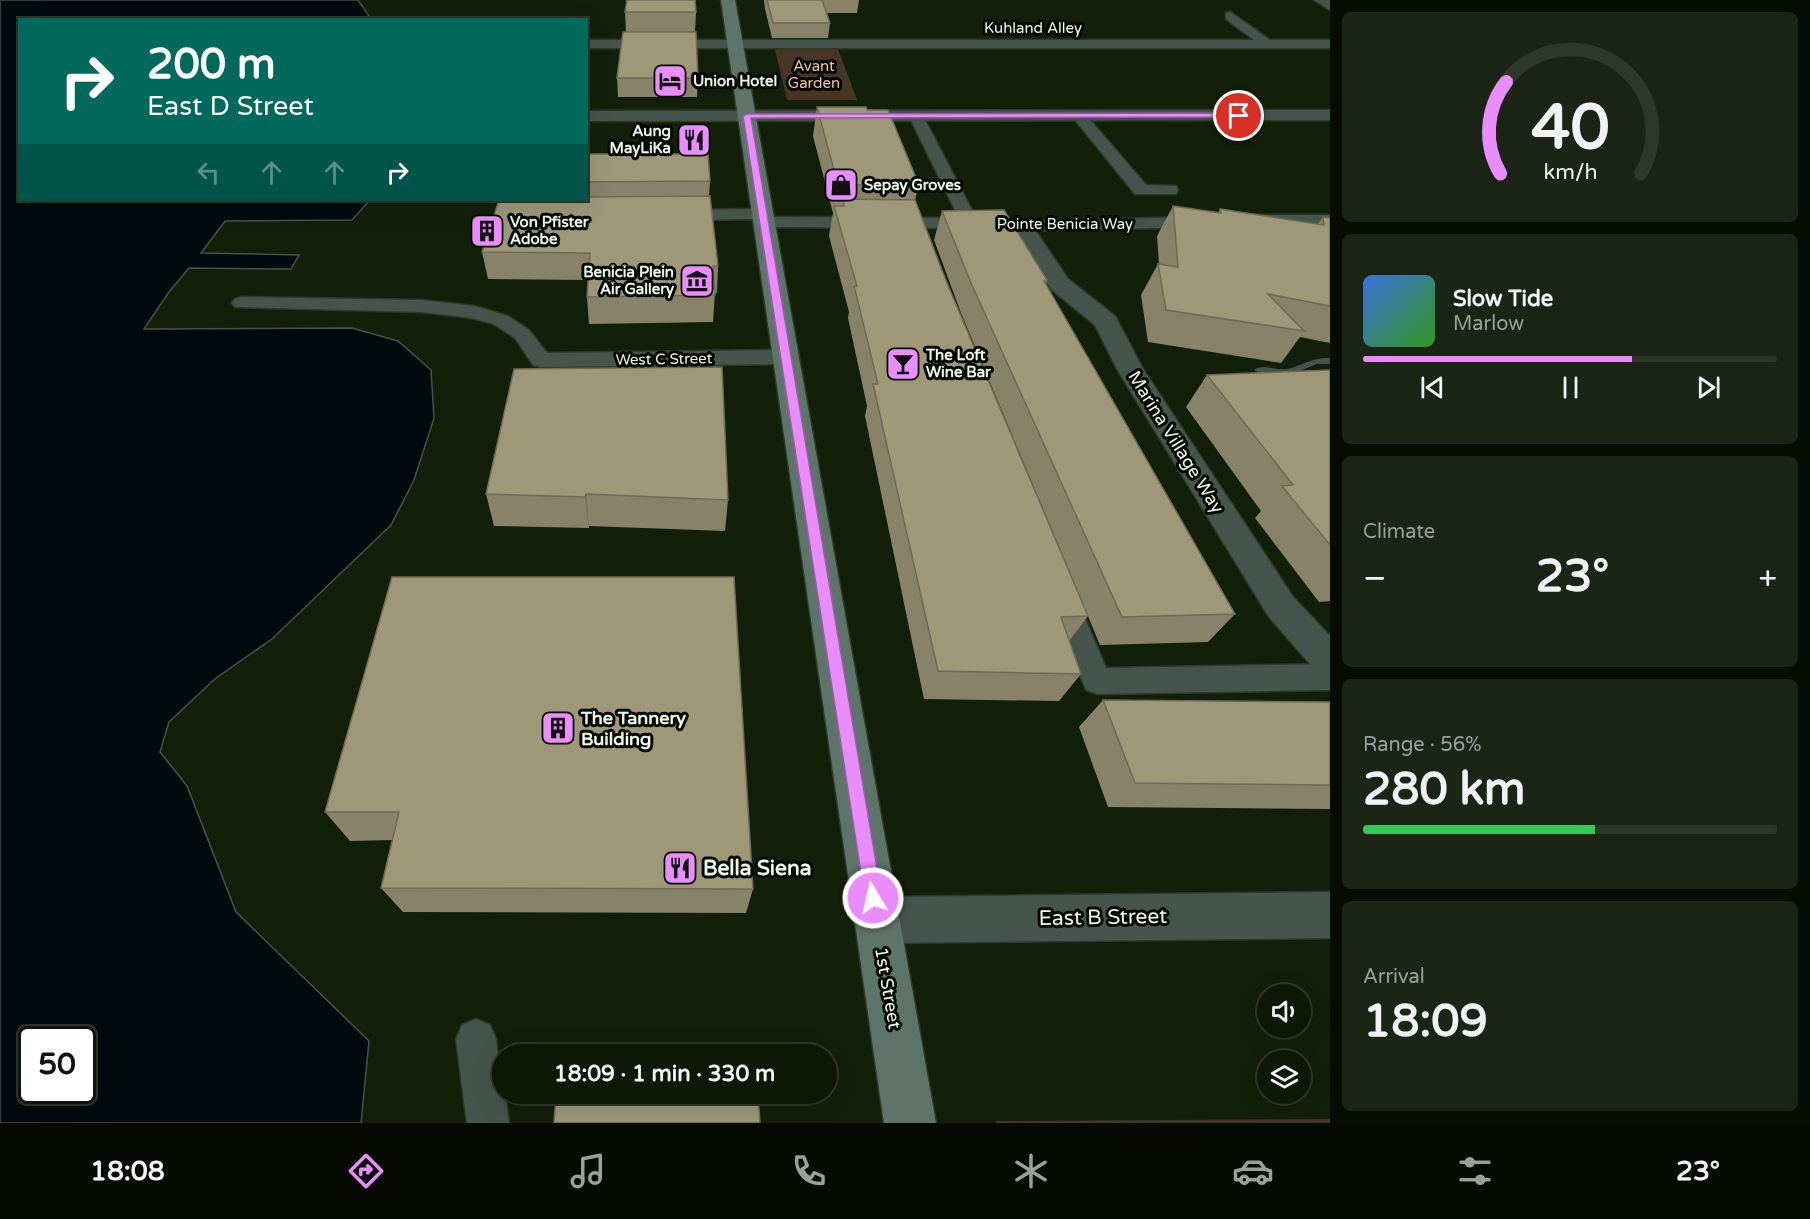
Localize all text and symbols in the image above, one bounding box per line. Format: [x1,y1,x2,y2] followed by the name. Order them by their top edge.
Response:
[984,19,1082,37] street label: Kuhland Alley
[147,39,276,90] text: 200 m
[48,42,126,120] icon: right
[788,57,840,92] park label: Avant Garden
[652,63,688,99] hotel icon: Union Hotel
[693,72,777,90] place label: Union Hotel
[147,90,314,123] text: East D Street
[1213,90,1264,141] pin
[1531,91,1609,166] text: 40
[1222,99,1255,132] icon: arrive
[610,122,671,158] place label: Aung MayLiKa
[676,122,712,158] restaurant icon: Aung MayLiKa
[192,156,225,189] icon: left
[255,156,288,189] icon: ahead
[318,156,351,189] icon: ahead
[381,156,414,189] icon: right
[1543,159,1597,185] text: km/h
[823,167,859,203] shop icon: Sepay Groves
[864,176,961,195] place label: Sepay Groves
[469,213,505,249] building icon: Von Pfister Adobe
[510,213,589,248] place label: Von Pfister Adobe
[997,215,1133,233] street label: Pointe Benicia Way
[583,263,674,299] place label: Benicia Plein Air Gallery
[679,263,715,299] museum icon: Benicia Plein Air Gallery
[1453,286,1553,312] text: Slow Tide
[1453,312,1524,336] text: Marlow
[885,346,921,382] bar icon: The Loft Wine Bar
[925,346,991,381] place label: The Loft Wine Bar
[615,349,713,369] street label: West C Street
[1123,367,1229,518] street label: Marina Village Way
[1416,371,1449,404] icon: previous
[1554,371,1587,404] icon: pause
[1692,371,1725,404] icon: next
[1363,520,1435,544] text: Climate
[1536,550,1609,604] text: 23°
[1363,559,1387,598] text: −
[1758,559,1777,598] text: +
[580,707,686,750] place label: The Tannery Building
[540,710,576,746] building icon: The Tannery Building
[1363,733,1482,757] text: Range · 56%
[1363,763,1525,817] text: 280 km
[662,850,698,886] restaurant icon: Bella Siena
[703,856,812,881] place label: Bella Siena
[841,866,905,930] position arrow
[1039,904,1167,931] street label: East B Street
[870,945,906,1031] street label: 1st Street
[1363,965,1425,989] text: Arrival
[1257,984,1311,1104] map controls
[1257,984,1311,1038] button: sound
[1363,995,1488,1049] text: 18:09
[18,1026,96,1104] speed limit sign: 50
[1257,1050,1311,1104] button: layers
[554,1061,775,1087] text: 18:09 · 1 min · 330 m
[345,1150,387,1192] icon: directions
[567,1150,609,1192] icon: music
[788,1150,830,1192] icon: phone
[1010,1150,1052,1192] icon: climate
[1232,1150,1274,1192] icon: car
[1454,1150,1496,1192] icon: filters
[90,1155,165,1188] text: 18:08
[1676,1155,1720,1188] text: 23°

